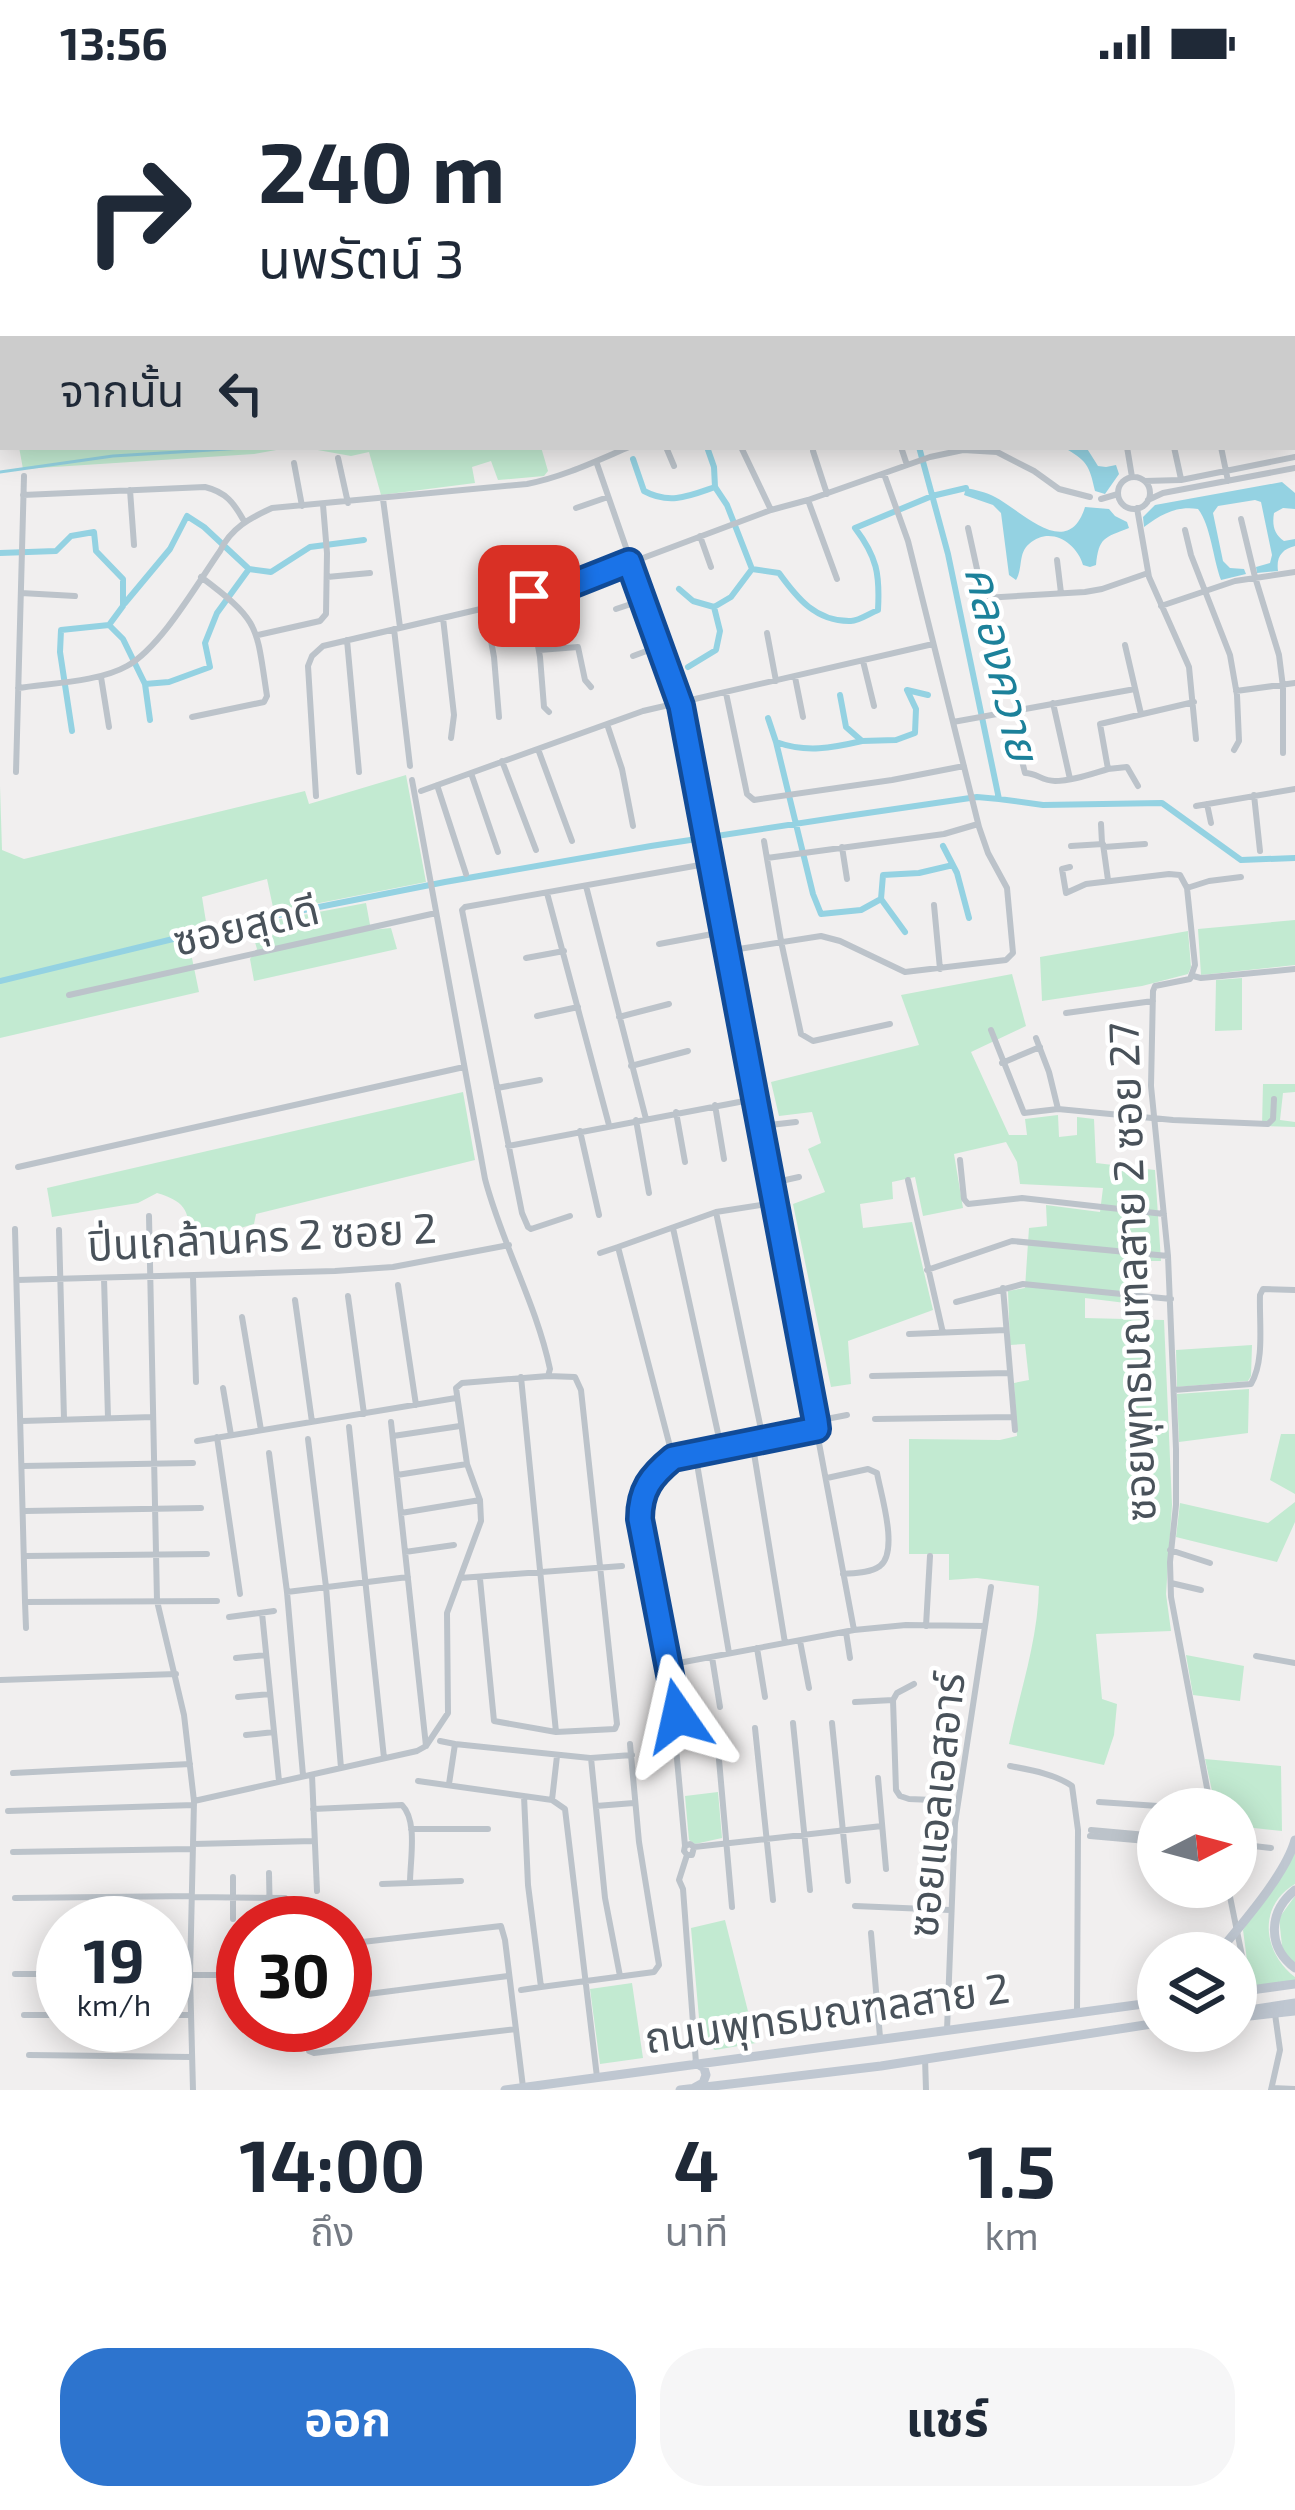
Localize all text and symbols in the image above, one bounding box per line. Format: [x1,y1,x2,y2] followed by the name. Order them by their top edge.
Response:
[60,15,168,69] text: 13:56
[258,119,505,220] text: 240 m
[60,132,216,288] icon: right
[258,224,465,289] text: นพรัตน์ 3
[208,360,274,426] icon: left
[60,362,184,416] text: จากนั้น
[478,545,580,647] pin
[955,560,1053,768] water label: คลองควาย
[496,563,562,629] icon: arrive
[168,882,324,967] street label: ซอยสุดดี
[1096,1021,1167,1523] street label: ซอยพุทธมณฑลสาย 2 ซอย 27
[86,1201,438,1269] street label: ปิ่นเกล้านคร 2 ซอย 2
[615,1653,741,1779] position arrow
[895,1669,973,1940] street label: ซอยแอลเอสอาร์
[1137,1788,1257,1908] north arrow
[1137,1788,1257,2052] map controls
[216,1896,372,2052] speed limit sign: 30
[83,1923,145,1995] text: 19
[1137,1932,1257,2052] button: layers
[641,1961,1013,2064] street label: ถนนพุทธมณฑลสาย 2
[77,1986,151,2022] text: km/h
[239,2120,426,2206] text: 14:00
[674,2120,719,2206] text: 4
[967,2126,1056,2212] text: 1.5
[310,2207,355,2254] text: ถึง
[665,2207,728,2254] text: นาที
[985,2211,1039,2258] text: km
[60,2348,636,2486] button: ออก
[660,2348,1235,2486] button: แชร์

